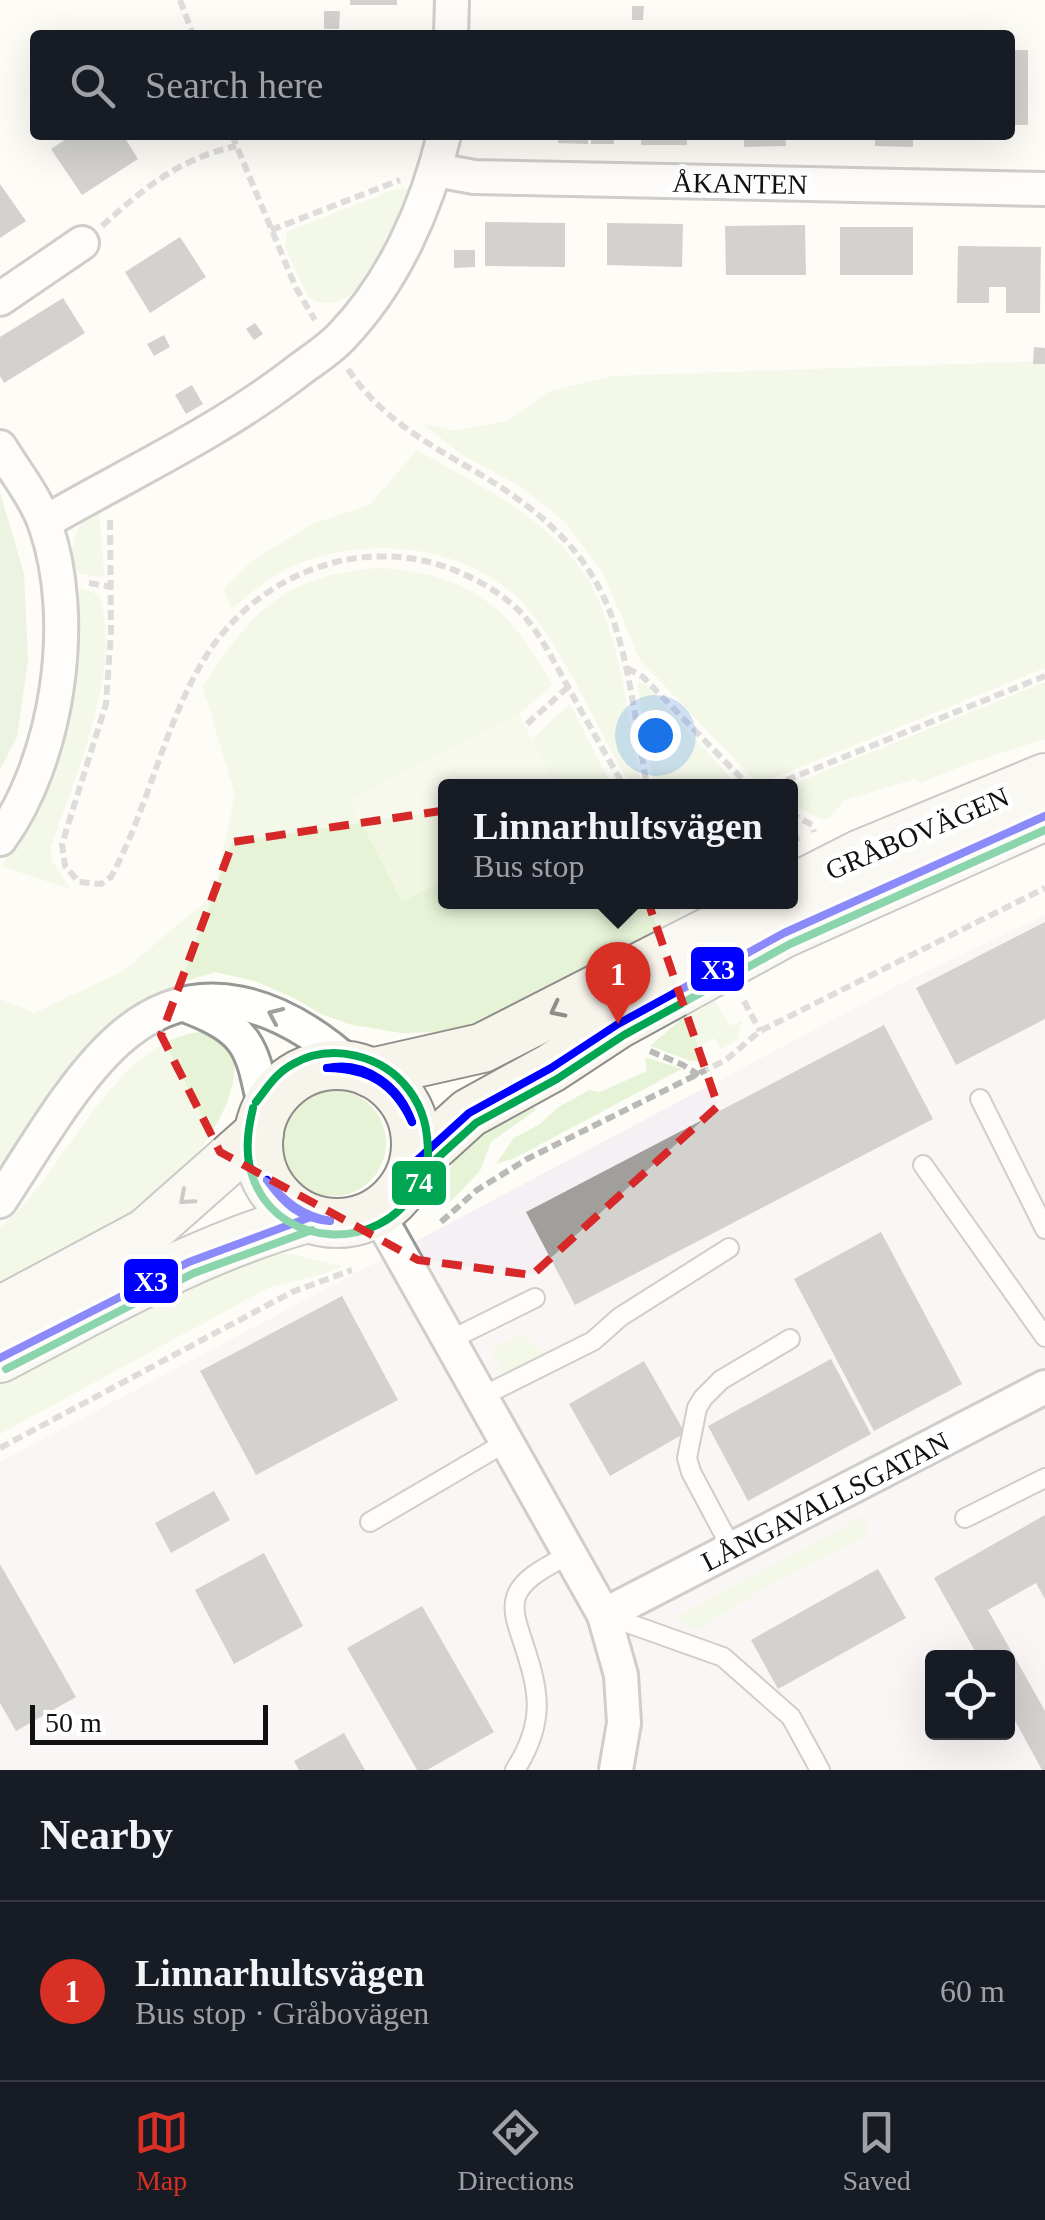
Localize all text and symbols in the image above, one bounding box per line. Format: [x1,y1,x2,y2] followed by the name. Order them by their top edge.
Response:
[30,30,1015,140] search box
[65,58,120,113] icon: search
[145,64,323,106] text: Search here
[672,167,808,200] street label: ÅKANTEN
[630,710,681,761] your location
[438,779,798,909] popup
[821,781,1013,886] street label: GRÅBOVÄGEN
[473,805,763,847] text: Linnarhultsvägen
[473,848,584,884] text: Bus stop
[586,942,650,1024] pin: 1
[689,945,746,993] line badge: X3
[701,954,735,985] text: X3
[549,998,567,1018] one-way arrow
[267,1007,285,1027] one-way arrow
[390,1159,448,1207] line badge: 74
[405,1167,433,1198] text: 74
[179,1187,198,1205] one-way arrow
[122,1257,180,1305] line badge: X3
[134,1266,168,1297] text: X3
[696,1426,954,1577] street label: LÅNGAVALLSGATAN
[925,1650,1015,1740] map controls
[925,1650,1015,1740] button: locate
[30,1700,268,1744] scale bar
[45,1707,102,1738] text: 50 m
[40,1812,173,1858] text: Nearby
[135,1952,424,1994] text: Linnarhultsvägen
[65,1973,81,2009] text: 1
[940,1973,1005,2009] text: 60 m
[135,1995,429,2031] text: Bus stop · Gråbovägen
[134,2105,189,2197] tab: Map
[457,2105,574,2197] tab: Directions
[842,2105,911,2197] tab: Saved

